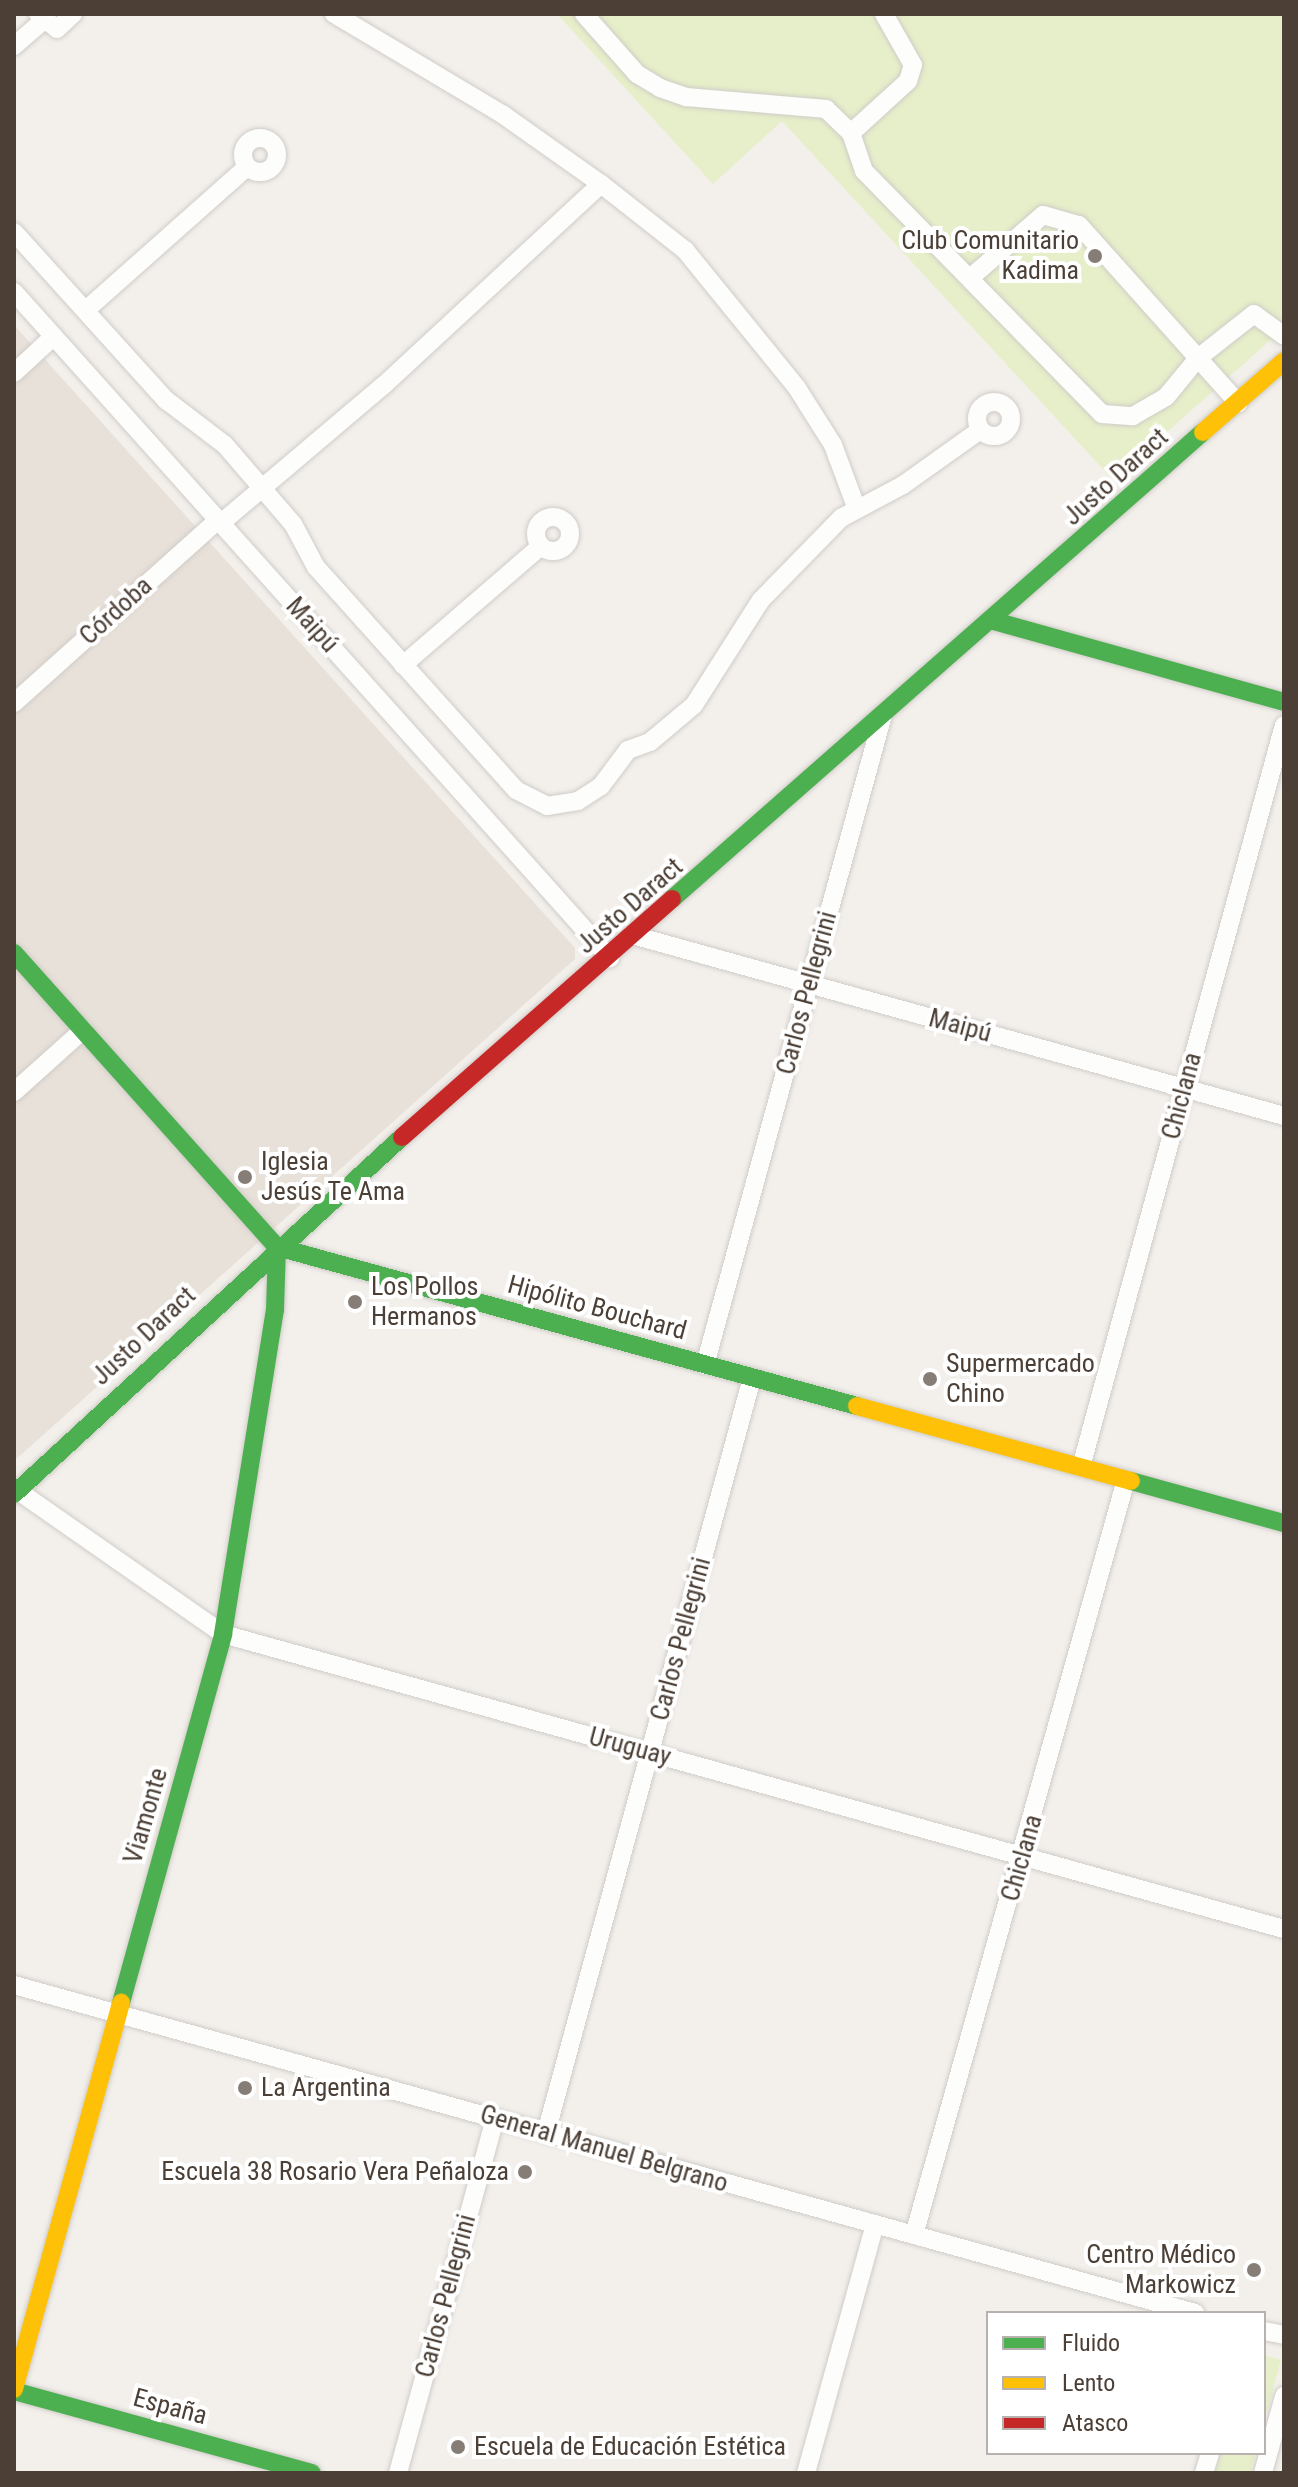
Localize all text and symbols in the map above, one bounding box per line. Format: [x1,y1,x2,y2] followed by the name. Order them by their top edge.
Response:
[901,225,1079,286] place label: Club Comunitario Kadima
[1086,247,1104,265] marker: Club Comunitario Kadima
[1057,422,1175,532] street label: Justo Daract
[73,570,159,652] street label: Córdoba
[279,591,345,659] street label: Maipú
[571,851,689,961] street label: Justo Daract
[770,908,844,1078] street label: Carlos Pellegrini
[925,1003,995,1049] street label: Maipú
[1155,1049,1209,1143] street label: Chiclana
[261,1146,405,1208] place label: Iglesia Jesús Te Ama
[236,1168,254,1186] marker: Iglesia Jesús Te Ama
[504,1269,690,1347] street label: Hipólito Bouchard
[371,1271,478,1332] place label: Los Pollos Hermanos
[86,1280,202,1392] street label: Justo Daract
[346,1293,364,1311] marker: Los Pollos Hermanos
[946,1348,1095,1410] place label: Supermercado Chino
[921,1370,939,1388] marker: Supermercado Chino
[644,1554,718,1724] street label: Carlos Pellegrini
[586,1721,674,1773] street label: Uruguay
[117,1765,175,1867] street label: Viamonte
[995,1811,1049,1905] street label: Chiclana
[261,2072,391,2104] place label: La Argentina
[236,2079,254,2097] marker: La Argentina
[477,2099,731,2199] street label: General Manuel Belgrano
[161,2156,509,2188] place label: Escuela 38 Rosario Vera Peñaloza
[516,2163,534,2181] marker: Escuela 38 Rosario Vera Peñaloza
[409,2211,483,2381] street label: Carlos Pellegrini
[1086,2239,1236,2300] place label: Centro Médico Markowicz
[1243,2259,1265,2281] marker: Centro Médico Markowicz
[986,2311,1266,2455] legend
[1062,2329,1120,2357] text: Fluido
[1062,2369,1115,2397] text: Lento
[130,2382,210,2432] street label: España
[1062,2409,1128,2437] text: Atasco
[474,2431,786,2463] place label: Escuela de Educación Estética
[449,2438,467,2456] marker: Escuela de Educación Estética

